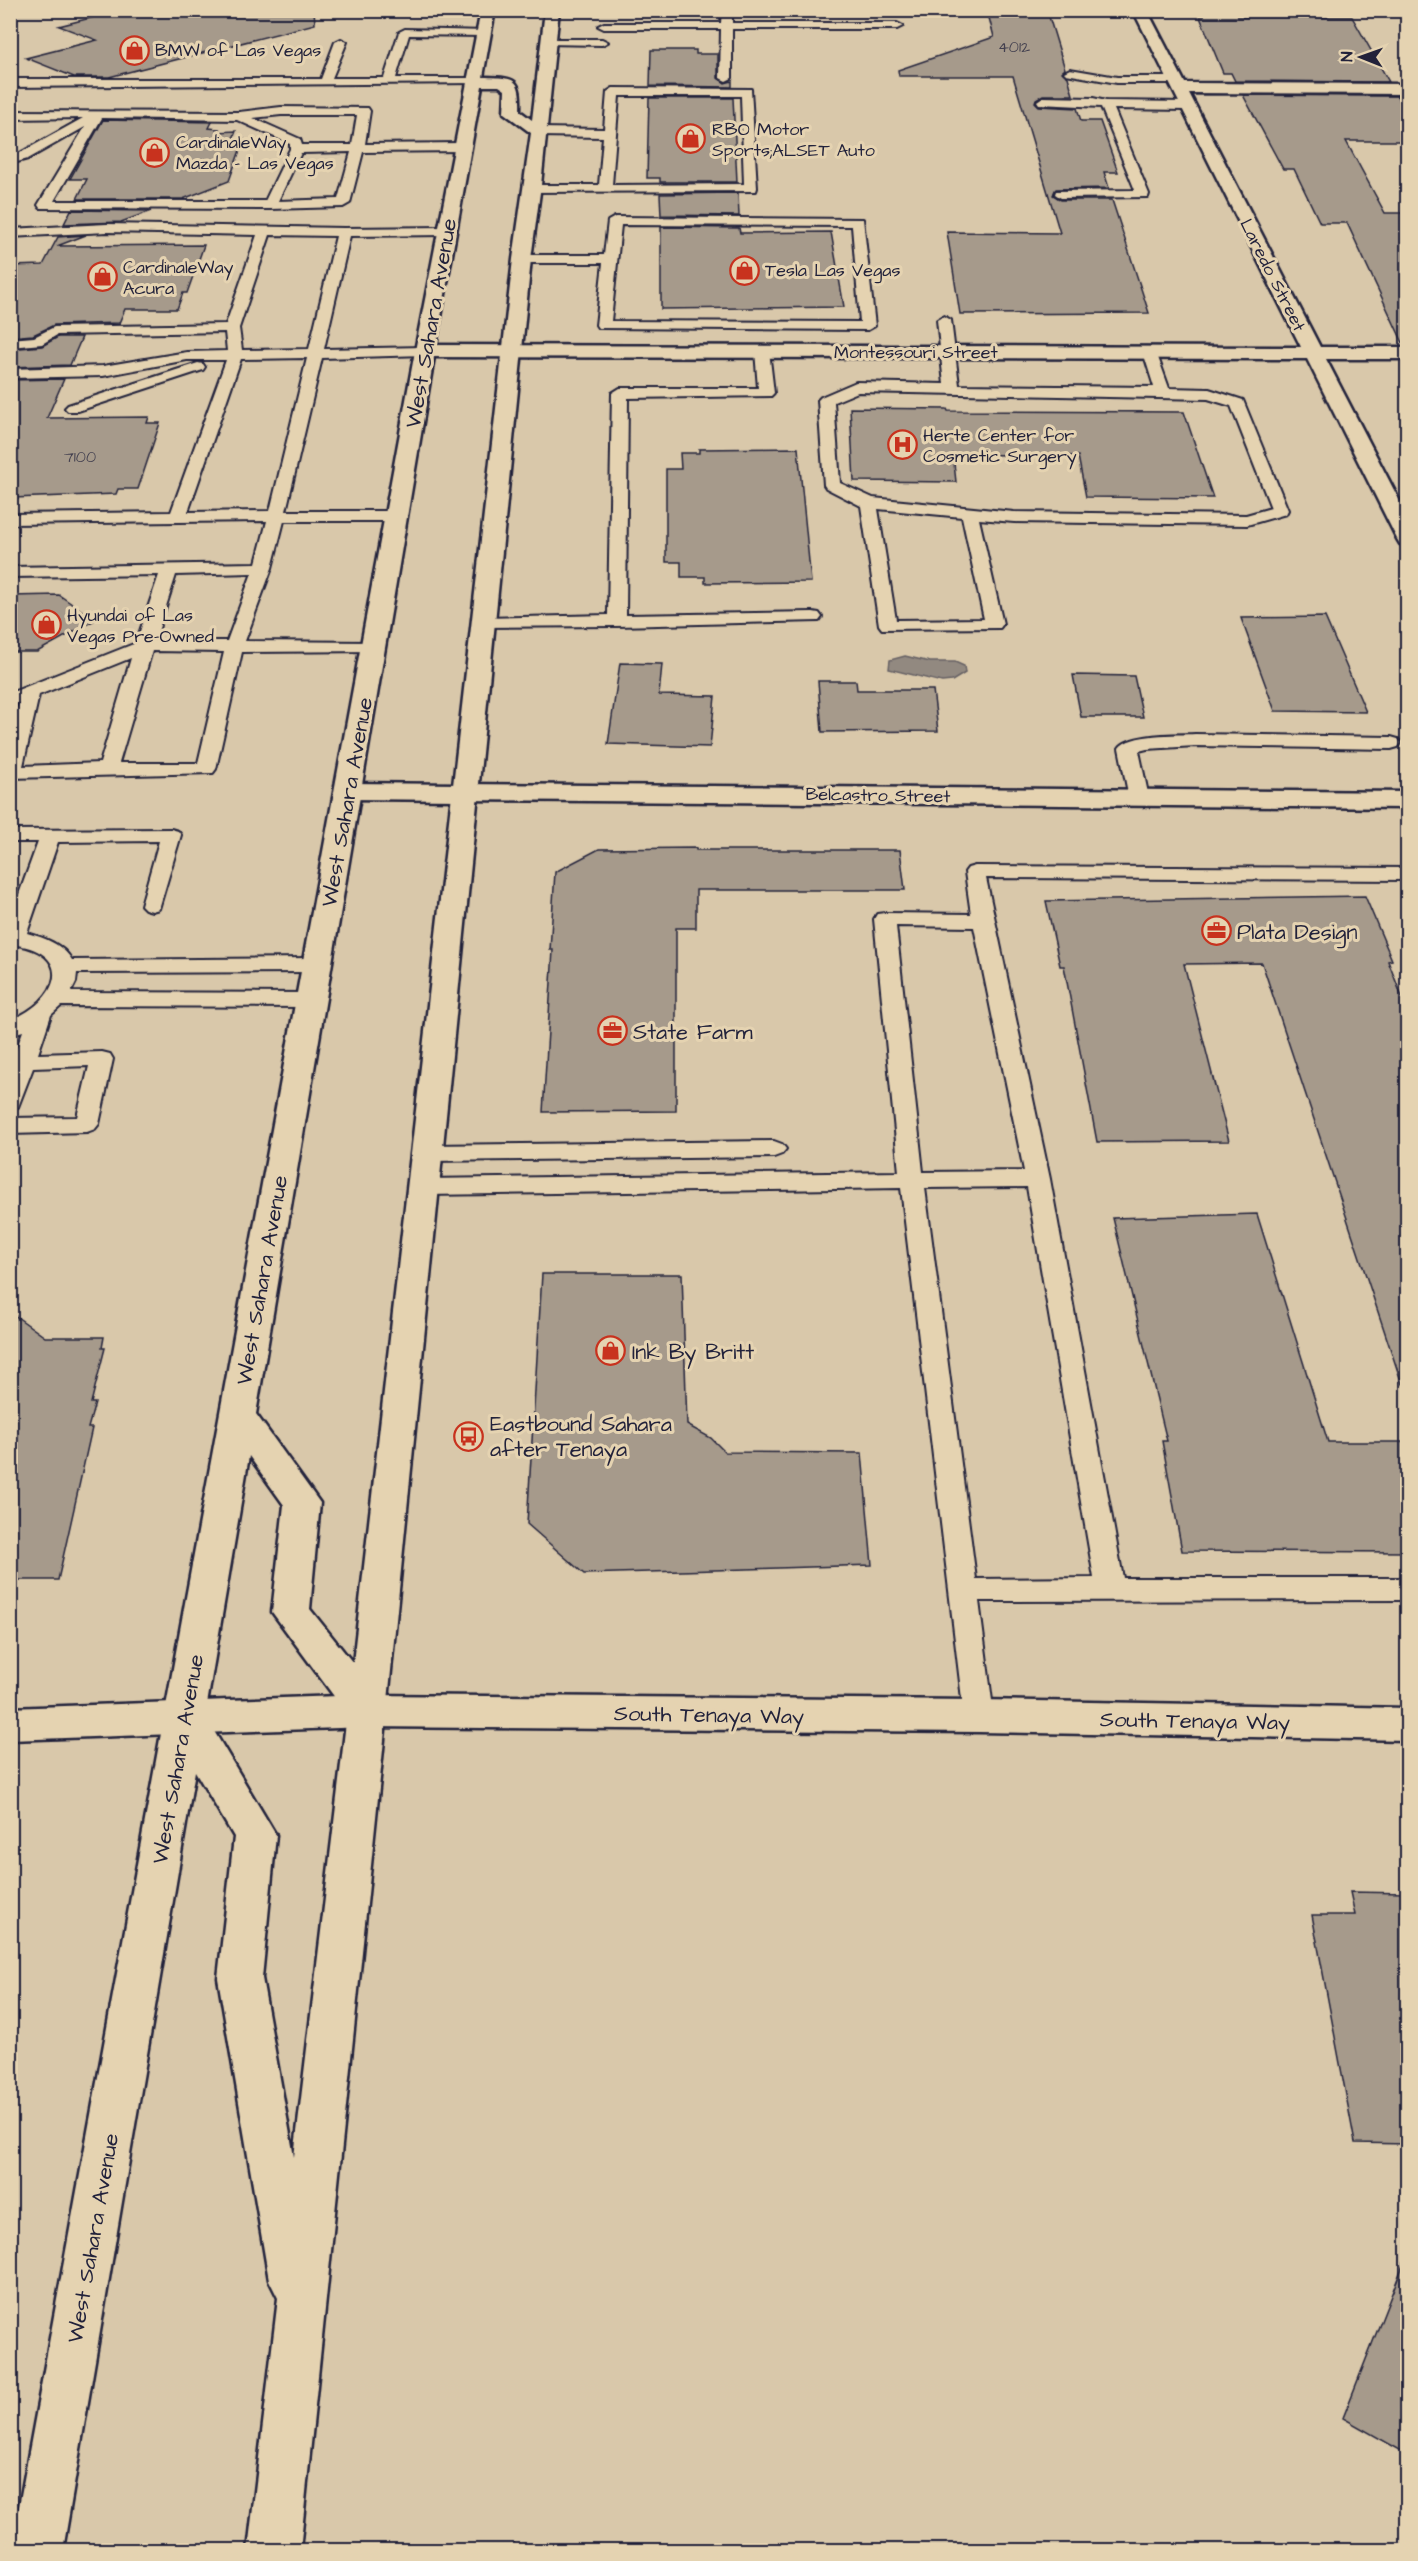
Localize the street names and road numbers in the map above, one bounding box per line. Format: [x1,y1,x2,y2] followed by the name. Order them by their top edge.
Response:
[1233,215,1312,337] street label: Laredo Street
[398,216,465,431] street label: West Sahara Avenue
[834,340,999,365] street label: Montessouri Street
[314,695,381,910] street label: West Sahara Avenue
[805,782,951,809] street label: Belcastro Street
[229,1173,296,1388] street label: West Sahara Avenue
[145,1652,212,1867] street label: West Sahara Avenue
[614,1698,804,1734] street label: South Tenaya Way
[1100,1704,1290,1740] street label: South Tenaya Way
[60,2131,127,2346] street label: West Sahara Avenue

